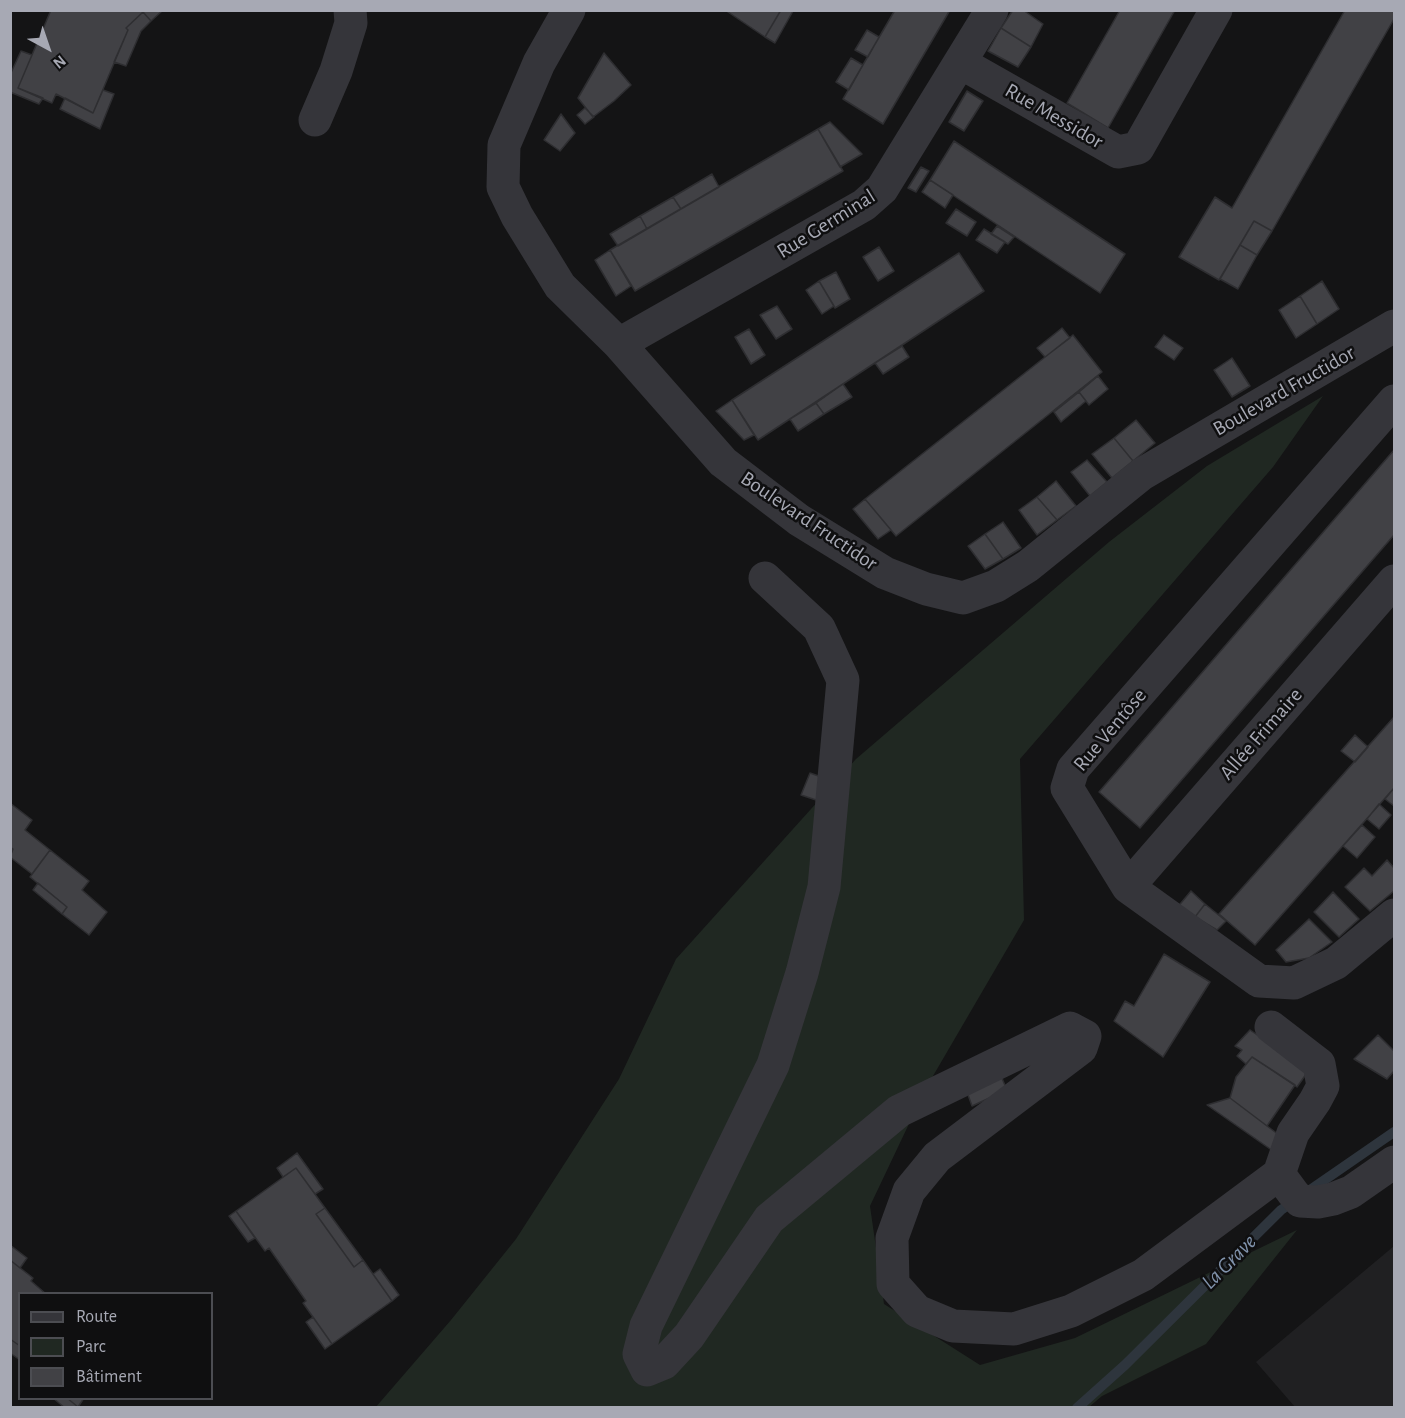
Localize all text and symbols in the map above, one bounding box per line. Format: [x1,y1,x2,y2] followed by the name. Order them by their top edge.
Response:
[18,18,78,78] north arrow
[50,52,69,71] text: N
[1000,78,1108,154] street label: Rue Messidor
[772,184,880,264] street label: Rue Germinal
[1209,340,1359,442] street label: Boulevard Fructidor
[736,466,882,576] street label: Boulevard Fructidor
[1068,683,1152,777] street label: Rue Ventôse
[1214,683,1308,785] street label: Allée Frimaire
[1196,1229,1262,1295] water label: La Grave
[18,1292,213,1400] legend
[76,1308,117,1326] text: Route
[76,1338,106,1356] text: Parc
[76,1368,142,1386] text: Bâtiment

